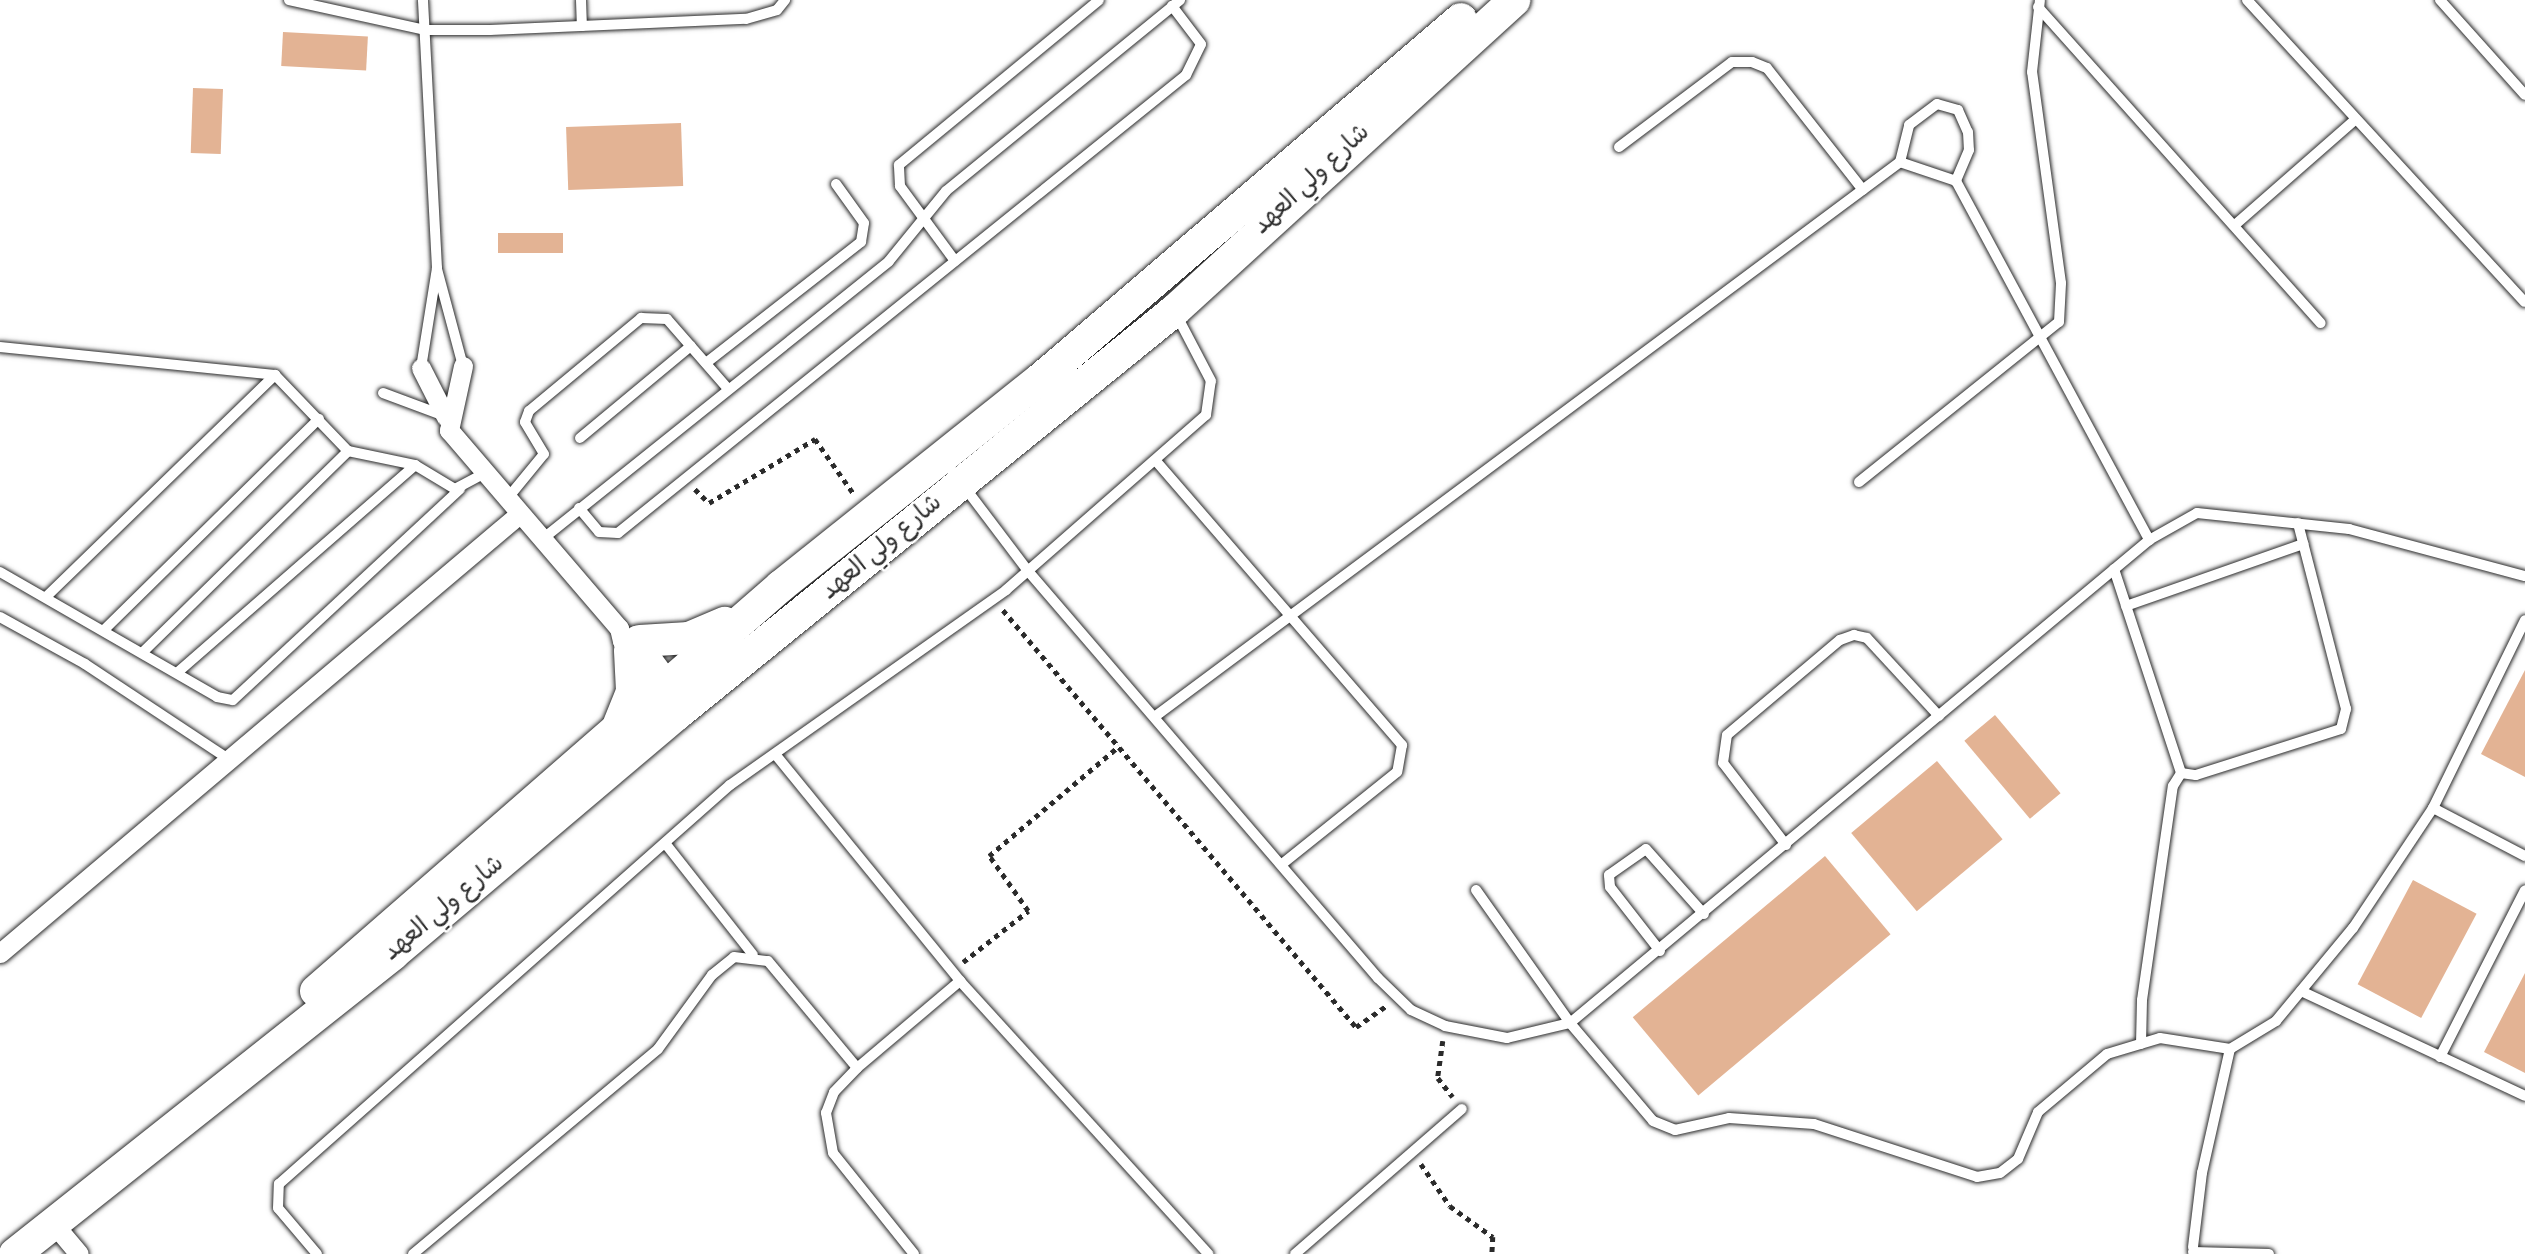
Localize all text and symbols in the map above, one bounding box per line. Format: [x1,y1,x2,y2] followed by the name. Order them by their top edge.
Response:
[1249,120,1377,242] street label: شارع ولي العهد
[817,490,949,608] street label: شارع ولي العهد
[379,851,511,969] street label: شارع ولي العهد

